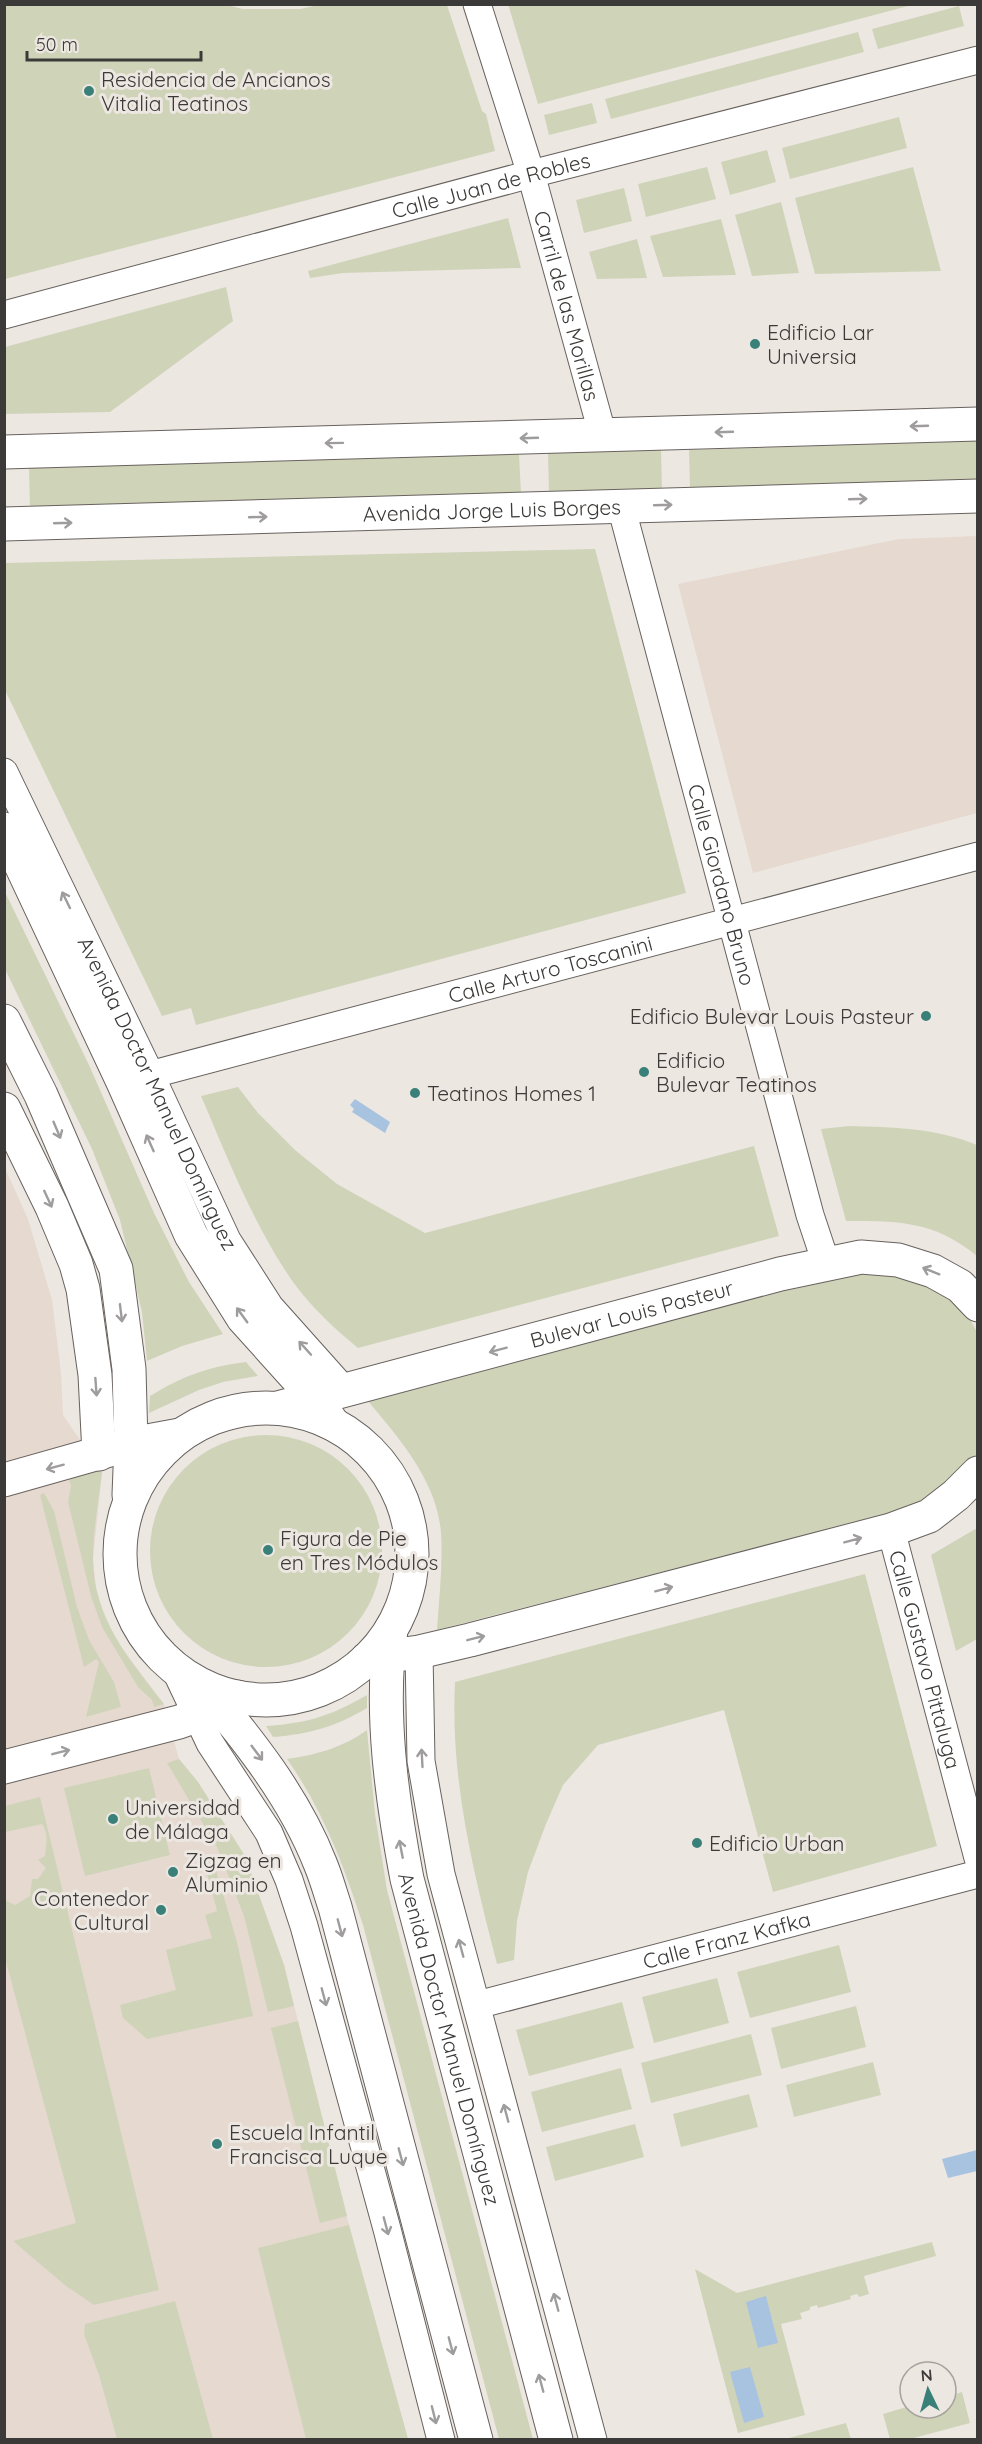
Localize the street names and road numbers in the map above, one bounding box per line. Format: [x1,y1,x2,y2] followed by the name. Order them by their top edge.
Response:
[389,146,593,224] street label: Calle Juan de Robles
[529,208,606,404] street label: Carril de las Morillas
[362,493,621,527] street label: Avenida Jorge Luis Borges
[683,781,761,988] street label: Calle Giordano Bruno
[446,930,655,1008] street label: Calle Arturo Toscanini
[73,932,243,1255] street label: Avenida Doctor Manuel Domínguez
[527,1274,736,1353] street label: Bulevar Louis Pasteur
[884,1547,967,1772] street label: Calle Gustavo Pittaluga
[393,1870,506,2208] street label: Avenida Doctor Manuel Domínguez
[640,1905,813,1974] street label: Calle Franz Kafka

